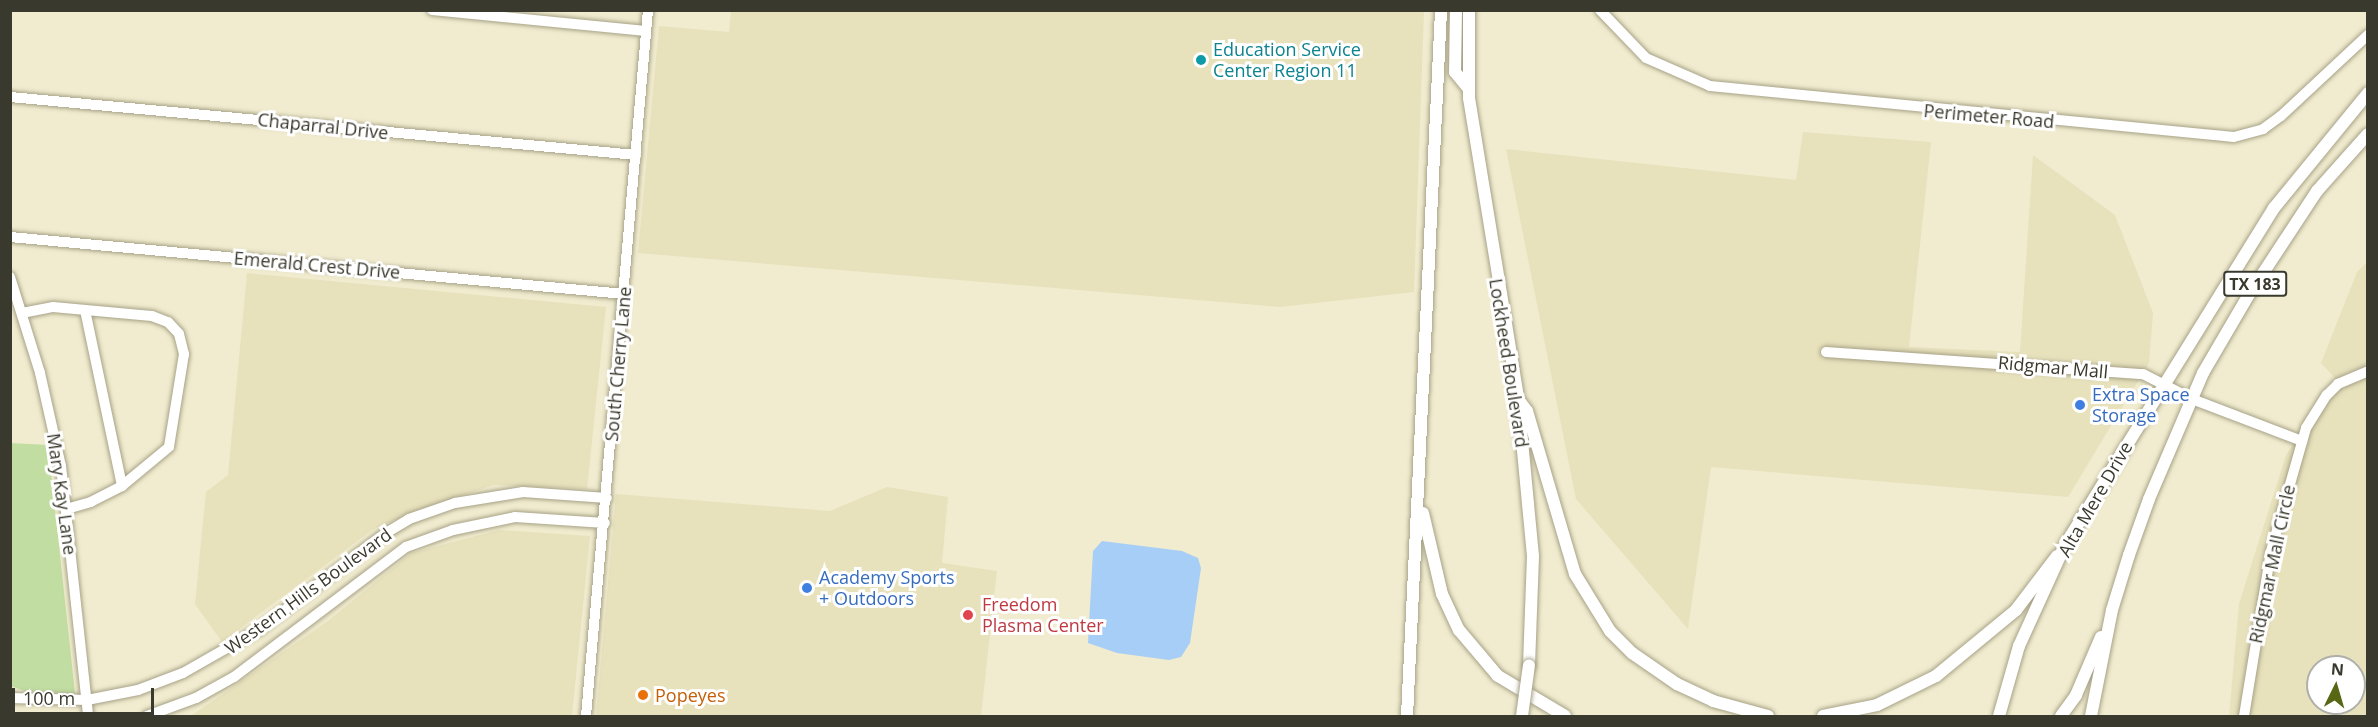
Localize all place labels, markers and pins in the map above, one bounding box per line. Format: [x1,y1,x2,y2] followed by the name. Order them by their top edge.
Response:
[1213,39,1361,82] place label: Education Service Center Region 11
[1194,53,1208,67] marker: Education Service Center Region 11
[2092,384,2189,426] place label: Extra Space Storage
[2073,398,2087,412] marker: Extra Space Storage
[819,567,955,610] place label: Academy Sports + Outdoors
[800,581,814,595] marker: Academy Sports + Outdoors
[982,594,1104,636] place label: Freedom Plasma Center
[959,606,977,624] marker: Freedom Plasma Center
[655,684,725,706] place label: Popeyes
[636,688,650,702] marker: Popeyes

